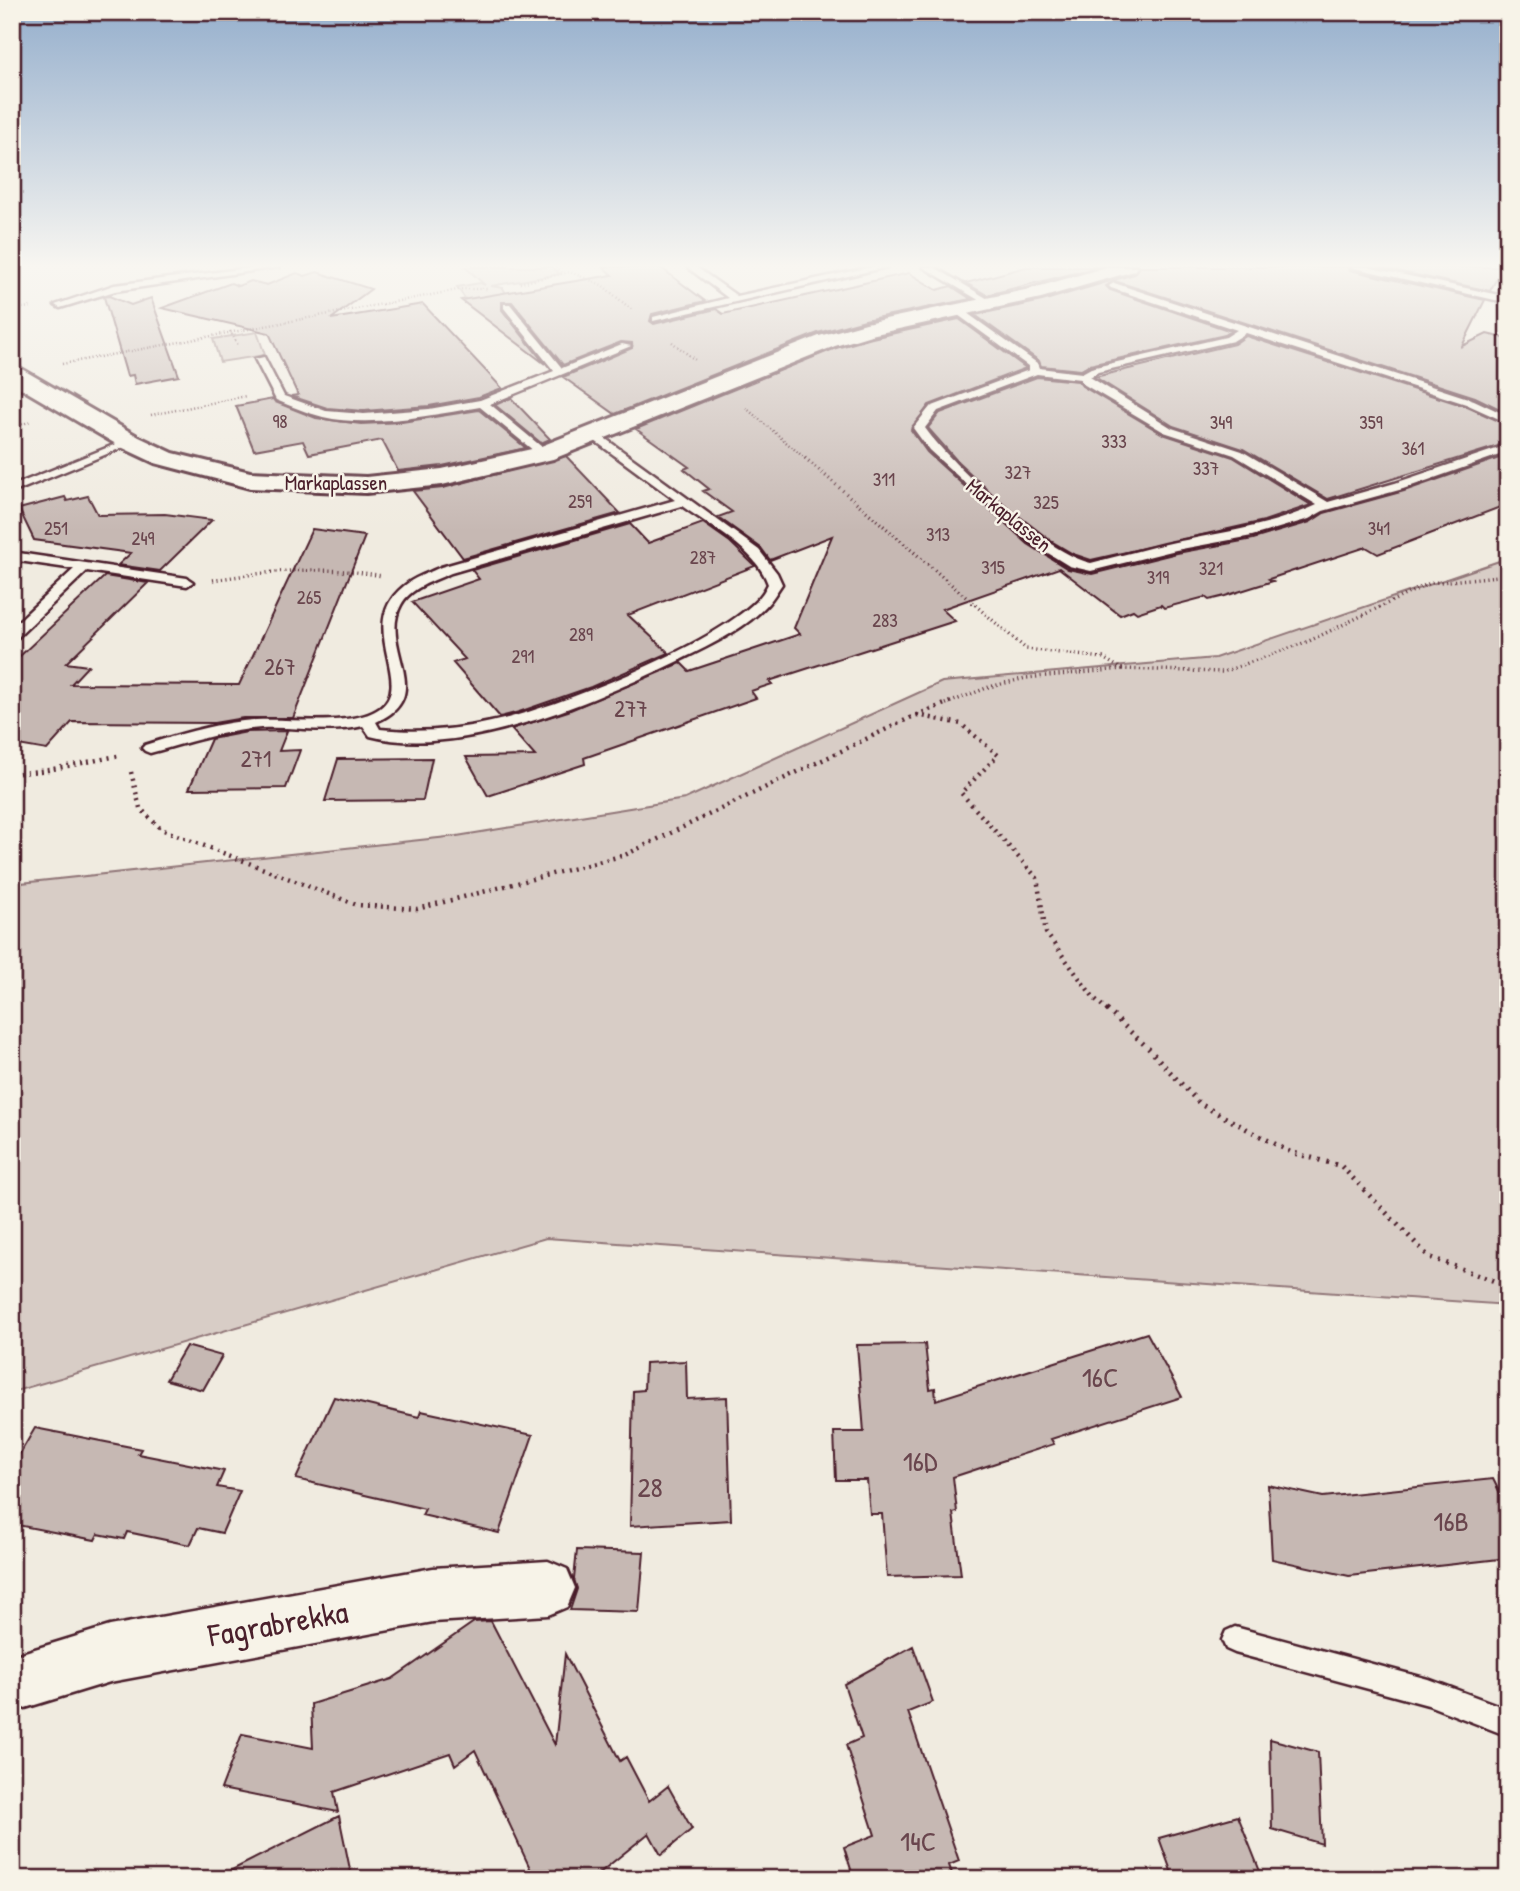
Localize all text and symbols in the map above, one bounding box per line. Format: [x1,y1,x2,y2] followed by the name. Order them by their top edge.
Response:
[272,408,288,434] house number: 98
[1210,409,1232,435] house number: 349
[1359,409,1383,435] house number: 359
[1101,428,1127,454] house number: 333
[1402,435,1425,461] house number: 361
[1193,455,1219,481] house number: 337
[1005,459,1031,485] house number: 327
[873,466,895,492] house number: 311
[285,468,387,497] street label: Markaplassen
[960,471,1058,559] street label: Markaplassen
[568,488,592,514] house number: 259
[1033,489,1059,515] house number: 325
[44,515,68,541] house number: 251
[1368,515,1390,541] house number: 341
[926,521,950,547] house number: 313
[132,525,155,551] house number: 249
[690,544,716,570] house number: 287
[981,554,1005,580] house number: 315
[1199,555,1223,581] house number: 321
[1147,564,1169,590] house number: 319
[297,584,321,610] house number: 265
[872,607,898,633] house number: 283
[569,621,593,647] house number: 289
[512,643,534,669] house number: 291
[264,651,296,682] house number: 267
[614,693,648,724] house number: 277
[241,743,271,774] house number: 271
[1082,1358,1118,1396] house number: 16C
[903,1442,938,1480] house number: 16D
[637,1468,663,1506] house number: 28
[1433,1502,1469,1540] house number: 16B
[204,1590,351,1657] street label: Fagrabrekka
[900,1822,936,1860] house number: 14C

